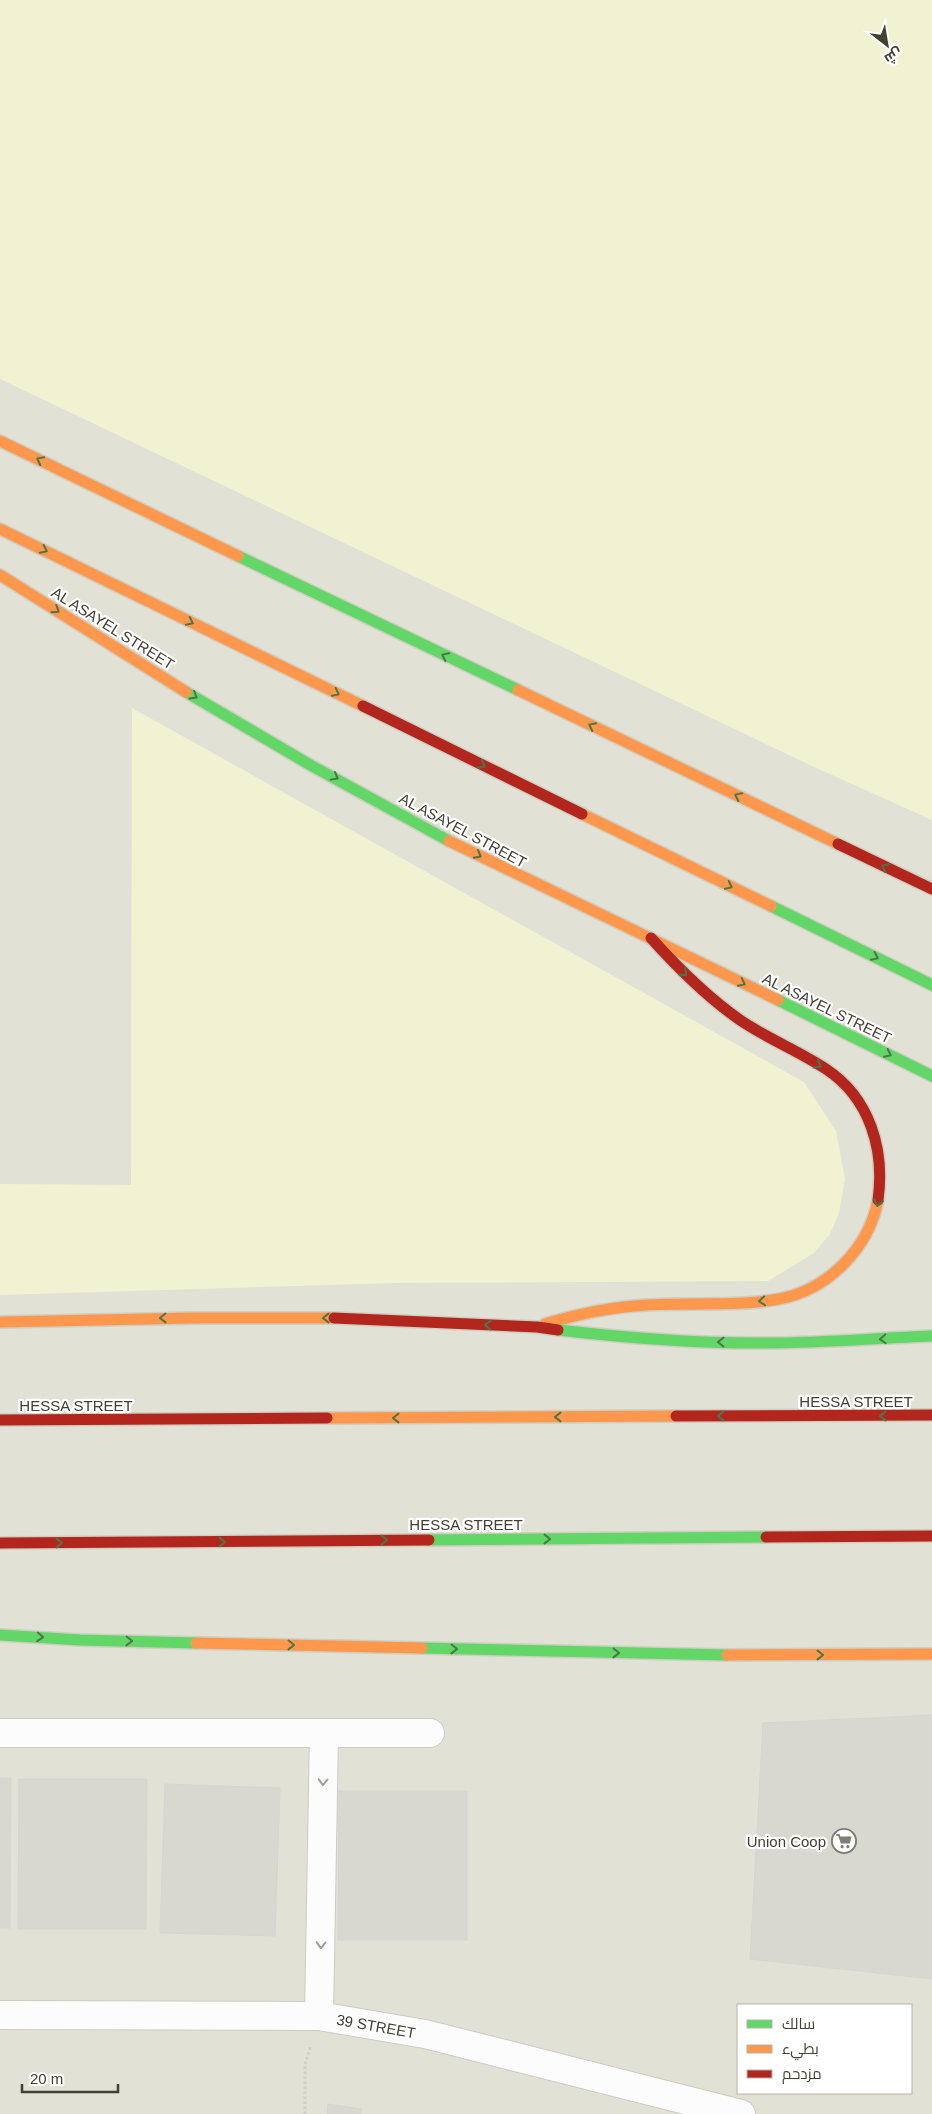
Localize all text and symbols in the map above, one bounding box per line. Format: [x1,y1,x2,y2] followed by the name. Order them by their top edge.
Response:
[862,20,912,70] north arrow
[881,44,906,68] text: ش
[36,456,45,466] one-way arrow
[39,544,48,554] one-way arrow
[49,583,177,673] street label: AL ASAYEL STREET
[50,604,59,614] one-way arrow
[185,615,194,626] one-way arrow
[441,651,450,662] one-way arrow
[331,687,340,697] one-way arrow
[189,689,198,699] one-way arrow
[588,722,597,732] one-way arrow
[476,758,485,768] one-way arrow
[329,771,338,781] one-way arrow
[397,789,529,871] street label: AL ASAYEL STREET
[734,792,743,802] one-way arrow
[472,849,481,859] one-way arrow
[881,862,890,873] one-way arrow
[724,880,733,890] one-way arrow
[870,951,879,961] one-way arrow
[679,967,688,976] one-way arrow
[760,969,894,1047] street label: AL ASAYEL STREET
[737,977,746,987] one-way arrow
[882,1048,891,1058] one-way arrow
[812,1059,821,1069] one-way arrow
[873,1199,884,1208] one-way arrow
[758,1295,766,1306] one-way arrow
[159,1313,166,1323] one-way arrow
[321,1313,329,1323] one-way arrow
[484,1319,492,1330] one-way arrow
[879,1334,887,1345] one-way arrow
[717,1337,724,1347] one-way arrow
[799,1393,913,1410] street label: HESSA STREET
[19,1397,133,1414] street label: HESSA STREET
[879,1410,887,1421] one-way arrow
[717,1411,724,1421] one-way arrow
[554,1412,562,1422] one-way arrow
[392,1413,400,1423] one-way arrow
[409,1516,523,1533] street label: HESSA STREET
[544,1534,551,1544] one-way arrow
[381,1535,389,1545] one-way arrow
[218,1536,226,1547] one-way arrow
[56,1538,64,1548] one-way arrow
[36,1631,44,1642] one-way arrow
[125,1636,133,1646] one-way arrow
[288,1640,295,1650] one-way arrow
[450,1644,458,1654] one-way arrow
[612,1648,620,1658] one-way arrow
[816,1650,824,1660] one-way arrow
[318,1778,328,1786] one-way arrow
[831,1828,857,1854] supermarket icon: Union Coop
[747,1833,826,1850] place label: Union Coop
[315,1941,326,1949] one-way arrow
[737,2004,912,2094] legend
[335,2011,417,2041] street label: 39 STREET
[782,2015,815,2032] text: سالك
[782,2040,819,2061] text: بطيء
[22,2062,119,2094] scale bar
[782,2065,822,2084] text: مزدحم
[30,2070,63,2087] text: 20 m

